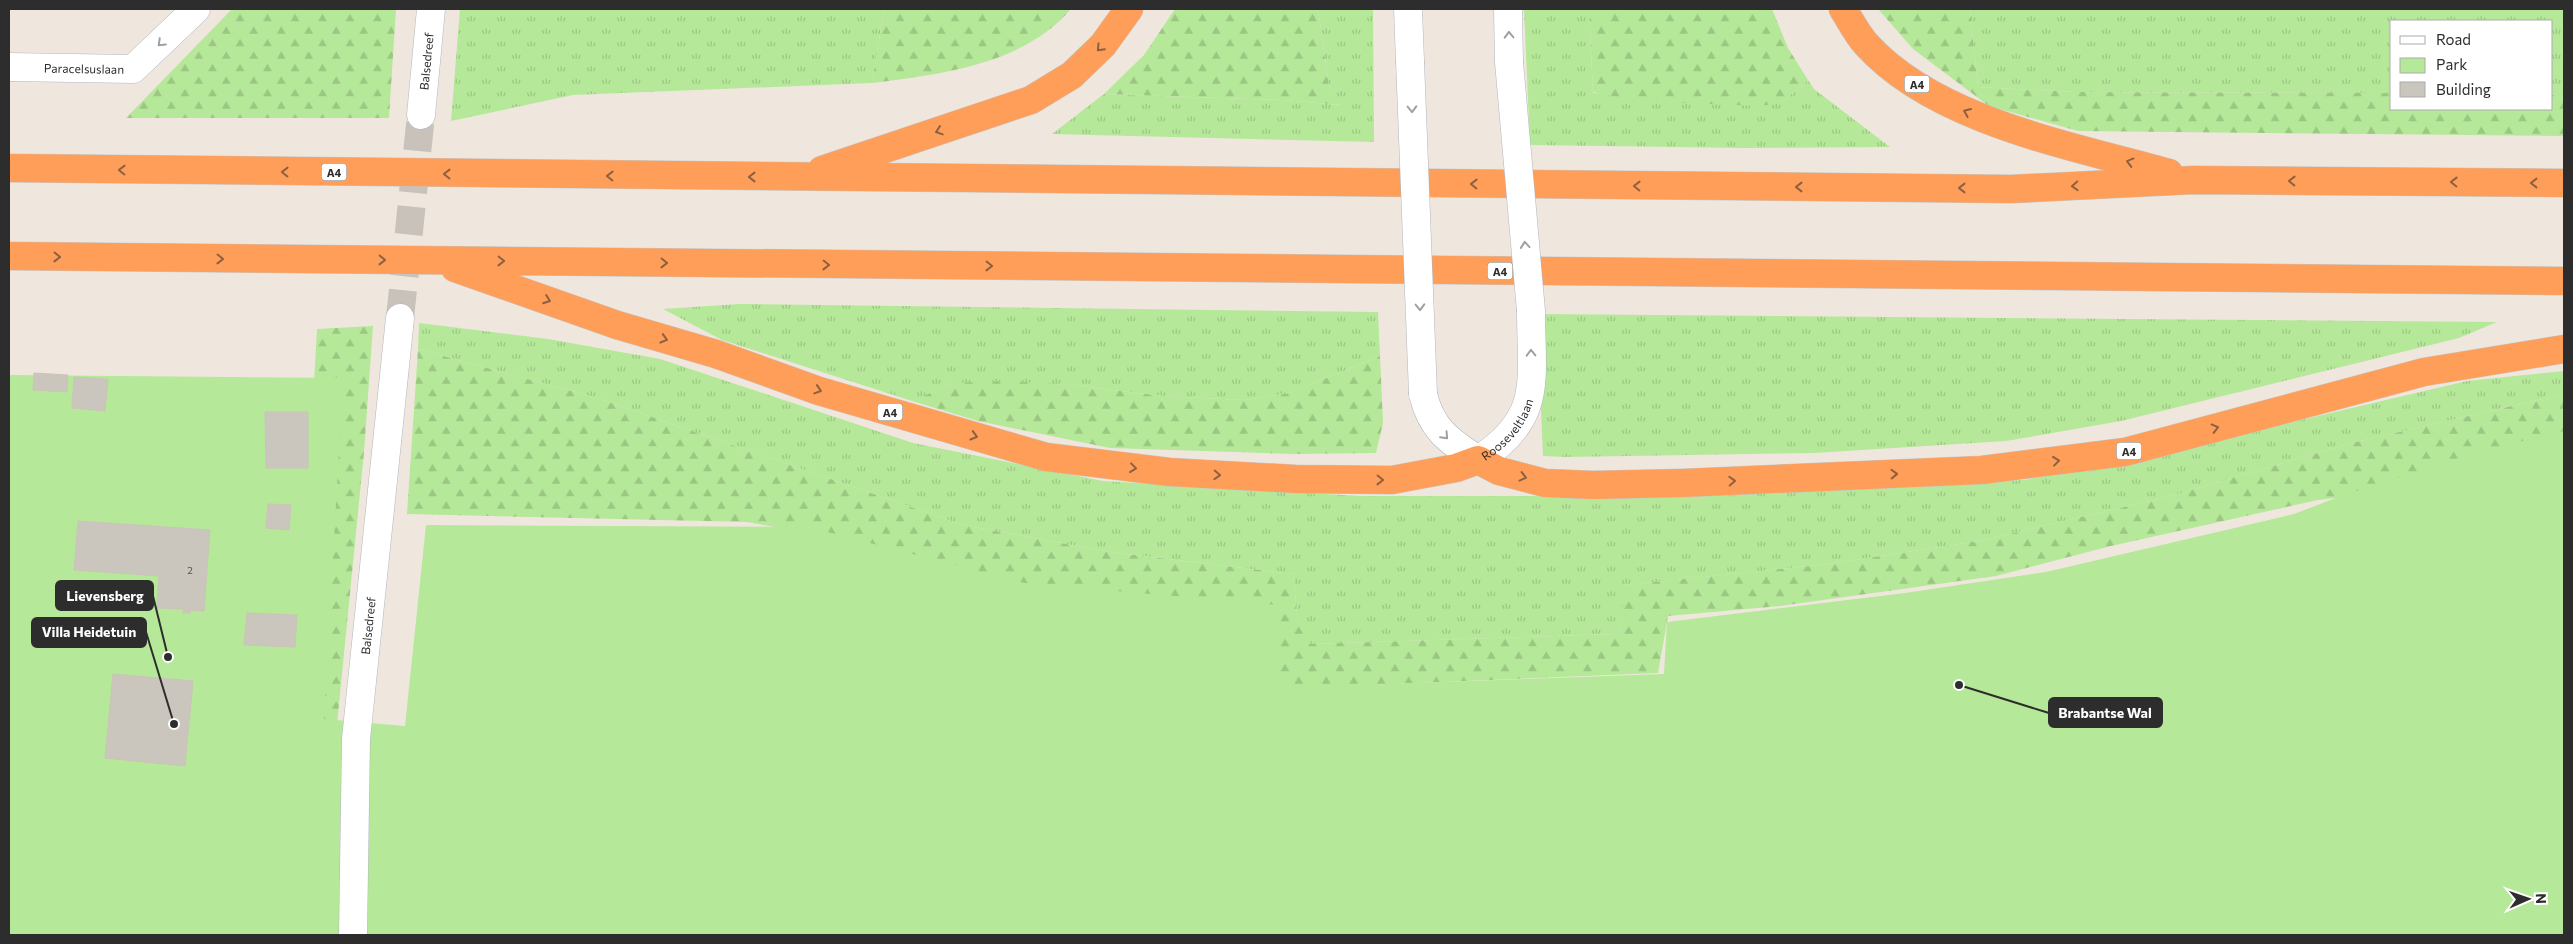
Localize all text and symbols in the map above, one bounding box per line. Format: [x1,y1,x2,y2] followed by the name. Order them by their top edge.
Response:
[2390,20,2553,110] legend
[2436,30,2471,48] text: Road
[1503,31,1514,39] one-way arrow
[416,32,436,91] street label: Balsedreef
[158,37,167,46] one-way arrow
[1097,42,1106,51] one-way arrow
[2436,55,2467,73] text: Park
[44,61,124,76] street label: Paracelsuslaan
[1904,76,1930,92] road number: A4
[2436,80,2491,98] text: Building
[1406,106,1417,114] one-way arrow
[1964,107,1972,117] one-way arrow
[935,125,943,135] one-way arrow
[2125,157,2134,168] one-way arrow
[322,163,346,180] road number: A4
[118,164,126,175] one-way arrow
[281,166,289,177] one-way arrow
[443,168,451,179] one-way arrow
[606,170,614,181] one-way arrow
[748,172,756,182] one-way arrow
[2288,176,2296,186] one-way arrow
[2450,177,2458,187] one-way arrow
[2529,178,2537,188] one-way arrow
[1470,179,1478,189] one-way arrow
[1633,180,1641,191] one-way arrow
[2071,180,2079,191] one-way arrow
[1795,182,1803,192] one-way arrow
[1958,183,1966,194] one-way arrow
[1520,241,1531,249] one-way arrow
[54,252,62,262] one-way arrow
[216,253,224,264] one-way arrow
[379,255,387,265] one-way arrow
[498,256,505,266] one-way arrow
[660,258,668,268] one-way arrow
[822,259,830,270] one-way arrow
[985,261,993,271] one-way arrow
[1488,262,1512,280] road number: A4
[542,295,550,305] one-way arrow
[1414,303,1425,311] one-way arrow
[659,333,667,343] one-way arrow
[1526,349,1536,356] one-way arrow
[813,385,822,395] one-way arrow
[1478,397,1535,463] street label: Rooseveltlaan
[878,404,902,421] road number: A4
[2210,424,2218,434] one-way arrow
[969,431,977,441] one-way arrow
[1439,431,1448,440] one-way arrow
[2116,442,2142,460] road number: A4
[2052,456,2060,467] one-way arrow
[1129,462,1137,473] one-way arrow
[1214,469,1222,480] one-way arrow
[1891,469,1899,480] one-way arrow
[1519,471,1528,482] one-way arrow
[1376,475,1384,485] one-way arrow
[1728,476,1736,487] one-way arrow
[187,564,193,576] house number: 2
[56,581,153,610] callout: Lievensberg
[66,587,144,604] text: Lievensberg
[358,596,378,655] street label: Balsedreef
[32,618,146,647] callout: Villa Heidetuin
[42,623,136,640] text: Villa Heidetuin
[2049,698,2162,727] callout: Brabantse Wal
[2058,704,2152,721] text: Brabantse Wal
[2503,874,2553,924] north arrow
[2533,893,2550,904] text: N

